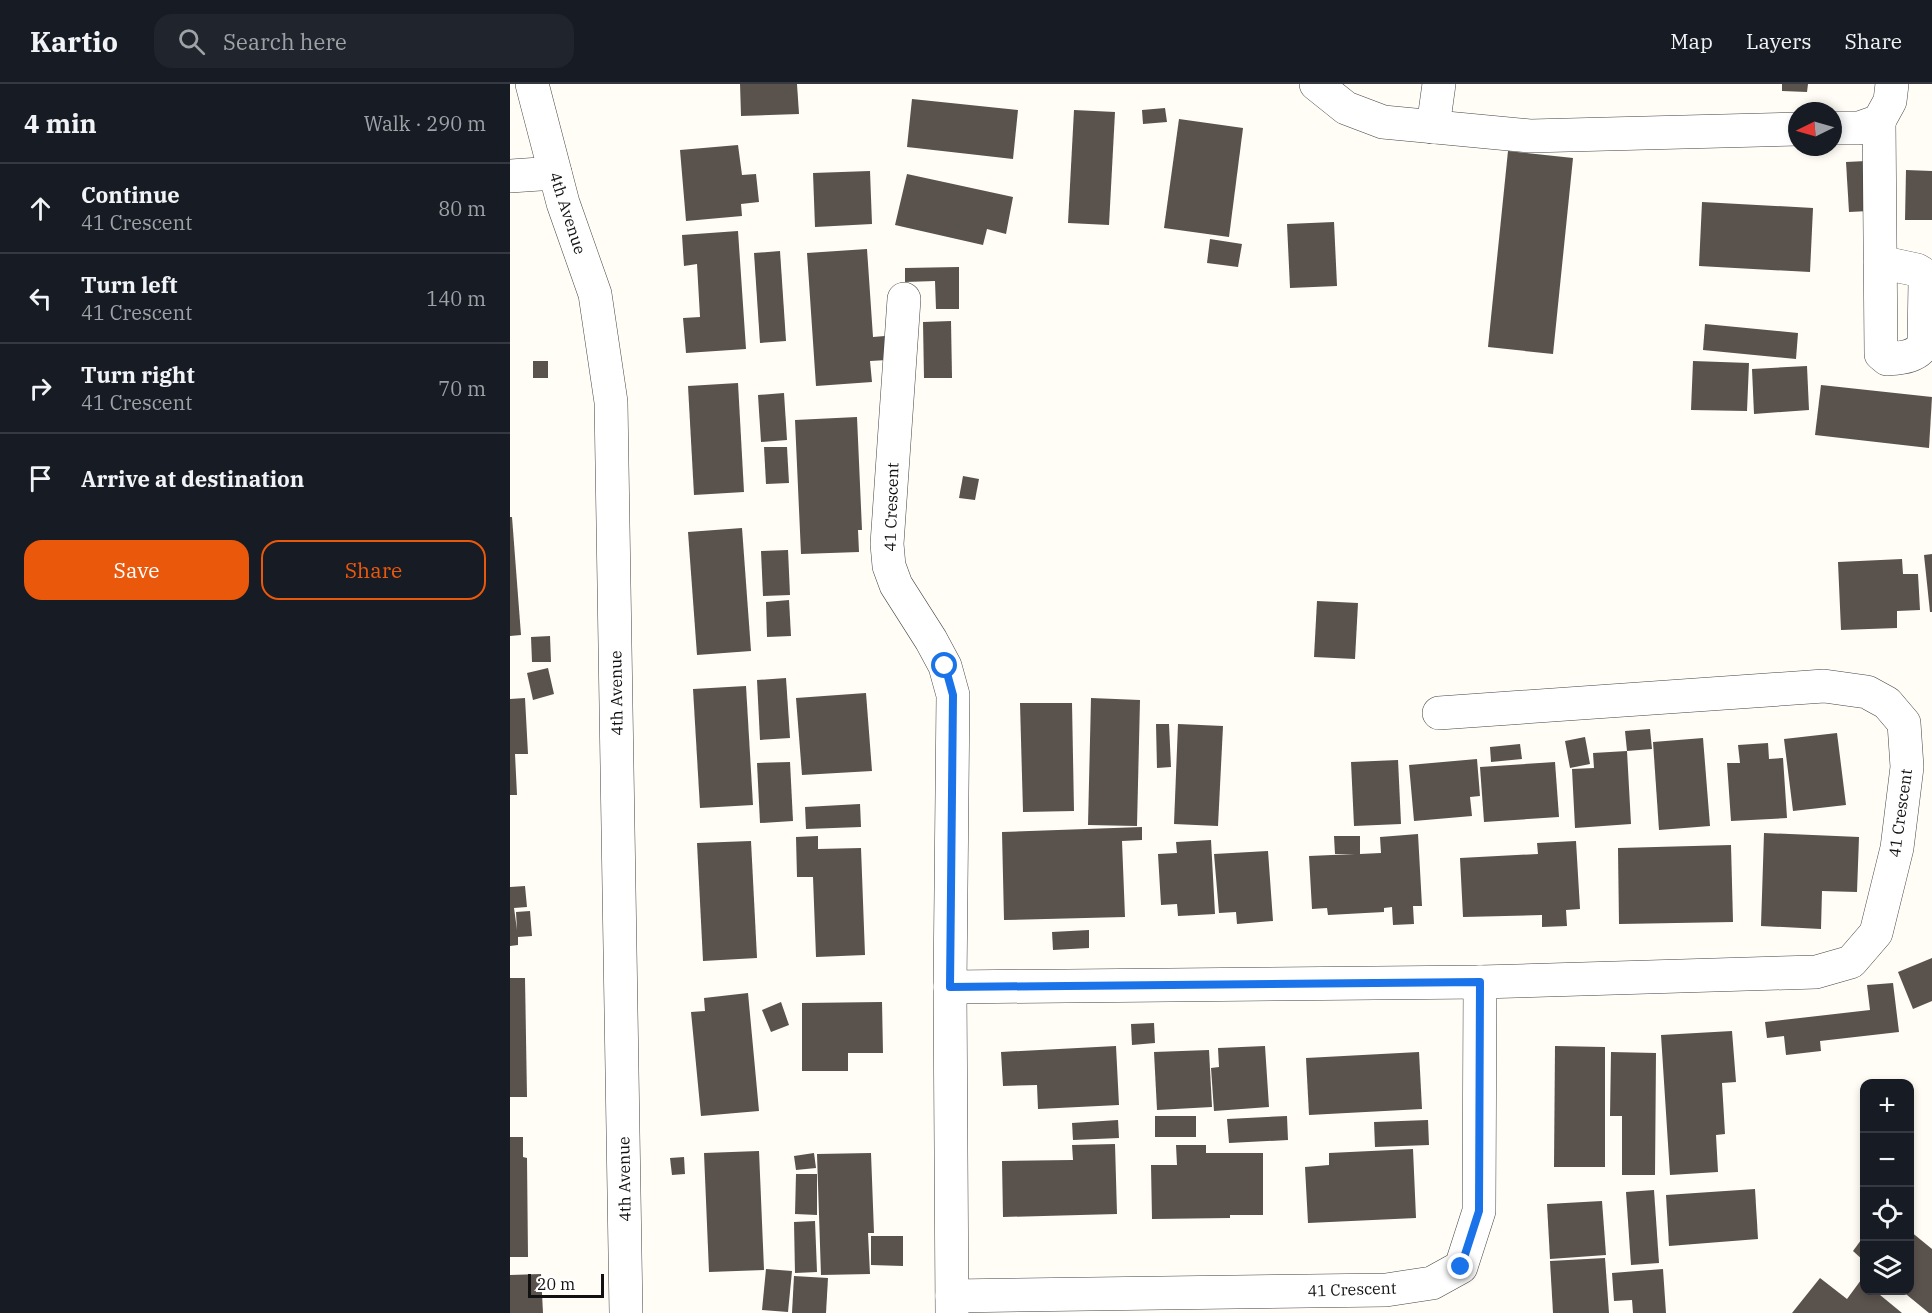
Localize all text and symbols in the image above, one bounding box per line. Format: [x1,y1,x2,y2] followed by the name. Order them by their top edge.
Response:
[154,14,574,68] search box
[30,23,118,60] text: Kartio
[175,25,208,58] icon: search
[223,27,347,56] text: Search here
[1670,27,1713,55] text: Map
[1746,27,1812,55] text: Layers
[1845,27,1902,55] text: Share
[1788,102,1842,156] north arrow
[24,106,97,140] text: 4 min
[364,110,486,137] text: Walk · 290 m
[545,169,591,257] street label: 4th Avenue
[81,180,180,209] text: Continue
[24,192,57,225] icon: ahead
[438,195,486,222] text: 80 m
[81,209,192,236] text: 41 Crescent
[81,270,177,299] text: Turn left
[24,282,57,315] icon: left
[426,285,486,312] text: 140 m
[81,299,192,326] text: 41 Crescent
[81,360,195,389] text: Turn right
[24,372,57,405] icon: right
[438,375,486,402] text: 70 m
[81,389,192,416] text: 41 Crescent
[24,462,57,495] icon: arrive
[879,462,903,552] street label: 41 Crescent
[81,464,304,493] text: Arrive at destination
[24,540,249,600] button: Save
[261,540,486,600] button: Share
[605,650,627,736] street label: 4th Avenue
[931,652,957,678] route start
[1884,767,1916,858] street label: 41 Crescent
[1860,1079,1914,1295] map controls
[1860,1079,1914,1133] button: +
[1860,1133,1914,1187] button: −
[613,1136,635,1222] street label: 4th Avenue
[1860,1187,1914,1241] button: locate
[1860,1241,1914,1295] button: layers
[1447,1253,1473,1279] route end
[528,1271,604,1298] scale bar
[537,1274,575,1294] text: 20 m
[1307,1277,1397,1301] street label: 41 Crescent

